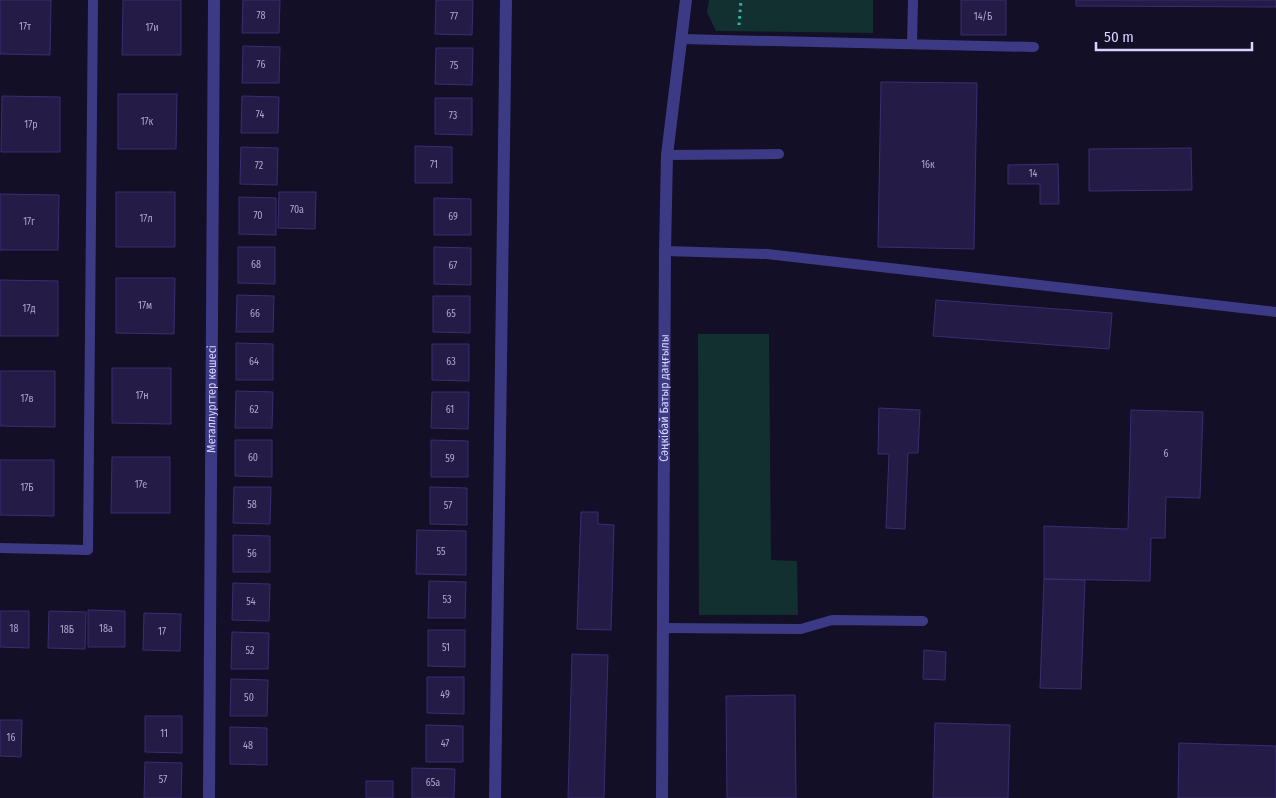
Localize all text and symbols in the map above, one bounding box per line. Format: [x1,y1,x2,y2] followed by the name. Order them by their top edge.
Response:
[257,10,265,22] house number: 78
[450,11,458,23] house number: 77
[974,11,992,23] house number: 14/Б
[1096,20,1252,52] scale bar
[19,21,32,33] house number: 17т
[145,22,159,34] house number: 17и
[1104,28,1134,46] text: 50 m
[257,59,265,71] house number: 76
[450,60,459,72] house number: 75
[256,109,264,121] house number: 74
[449,110,458,122] house number: 73
[141,116,154,128] house number: 17к
[24,119,38,131] house number: 17р
[430,159,438,171] house number: 71
[921,159,935,171] house number: 16к
[255,160,264,172] house number: 72
[1029,168,1038,180] house number: 14
[290,204,304,216] house number: 70а
[253,210,263,222] house number: 70
[448,211,458,223] house number: 69
[139,213,153,225] house number: 17л
[23,216,35,228] house number: 17г
[251,259,261,271] house number: 68
[449,260,457,272] house number: 67
[138,300,152,312] house number: 17м
[23,303,36,315] house number: 17д
[250,308,260,320] house number: 66
[446,308,456,320] house number: 65
[657,334,672,462] street label: Сәңкібай Батыр даңғылы
[204,345,219,453] street label: Металлургтер көшесі
[249,356,259,368] house number: 64
[446,356,456,368] house number: 63
[135,390,149,402] house number: 17н
[21,393,33,405] house number: 17в
[249,404,259,416] house number: 62
[446,404,454,416] house number: 61
[1164,448,1169,460] house number: 6
[248,452,258,464] house number: 60
[445,453,455,465] house number: 59
[135,479,147,491] house number: 17е
[20,482,34,494] house number: 17Б
[247,499,257,511] house number: 58
[444,500,452,512] house number: 57
[436,546,446,558] house number: 55
[247,548,257,560] house number: 56
[442,594,452,606] house number: 53
[246,596,256,608] house number: 54
[10,623,18,635] house number: 18
[99,623,113,635] house number: 18а
[60,624,74,636] house number: 18Б
[158,626,166,638] house number: 17
[442,642,450,654] house number: 51
[246,645,255,657] house number: 52
[440,689,450,701] house number: 49
[244,692,254,704] house number: 50
[160,728,168,740] house number: 11
[7,732,15,744] house number: 16
[441,738,449,750] house number: 47
[243,740,253,752] house number: 48
[159,774,167,786] house number: 57
[426,777,440,789] house number: 65а

